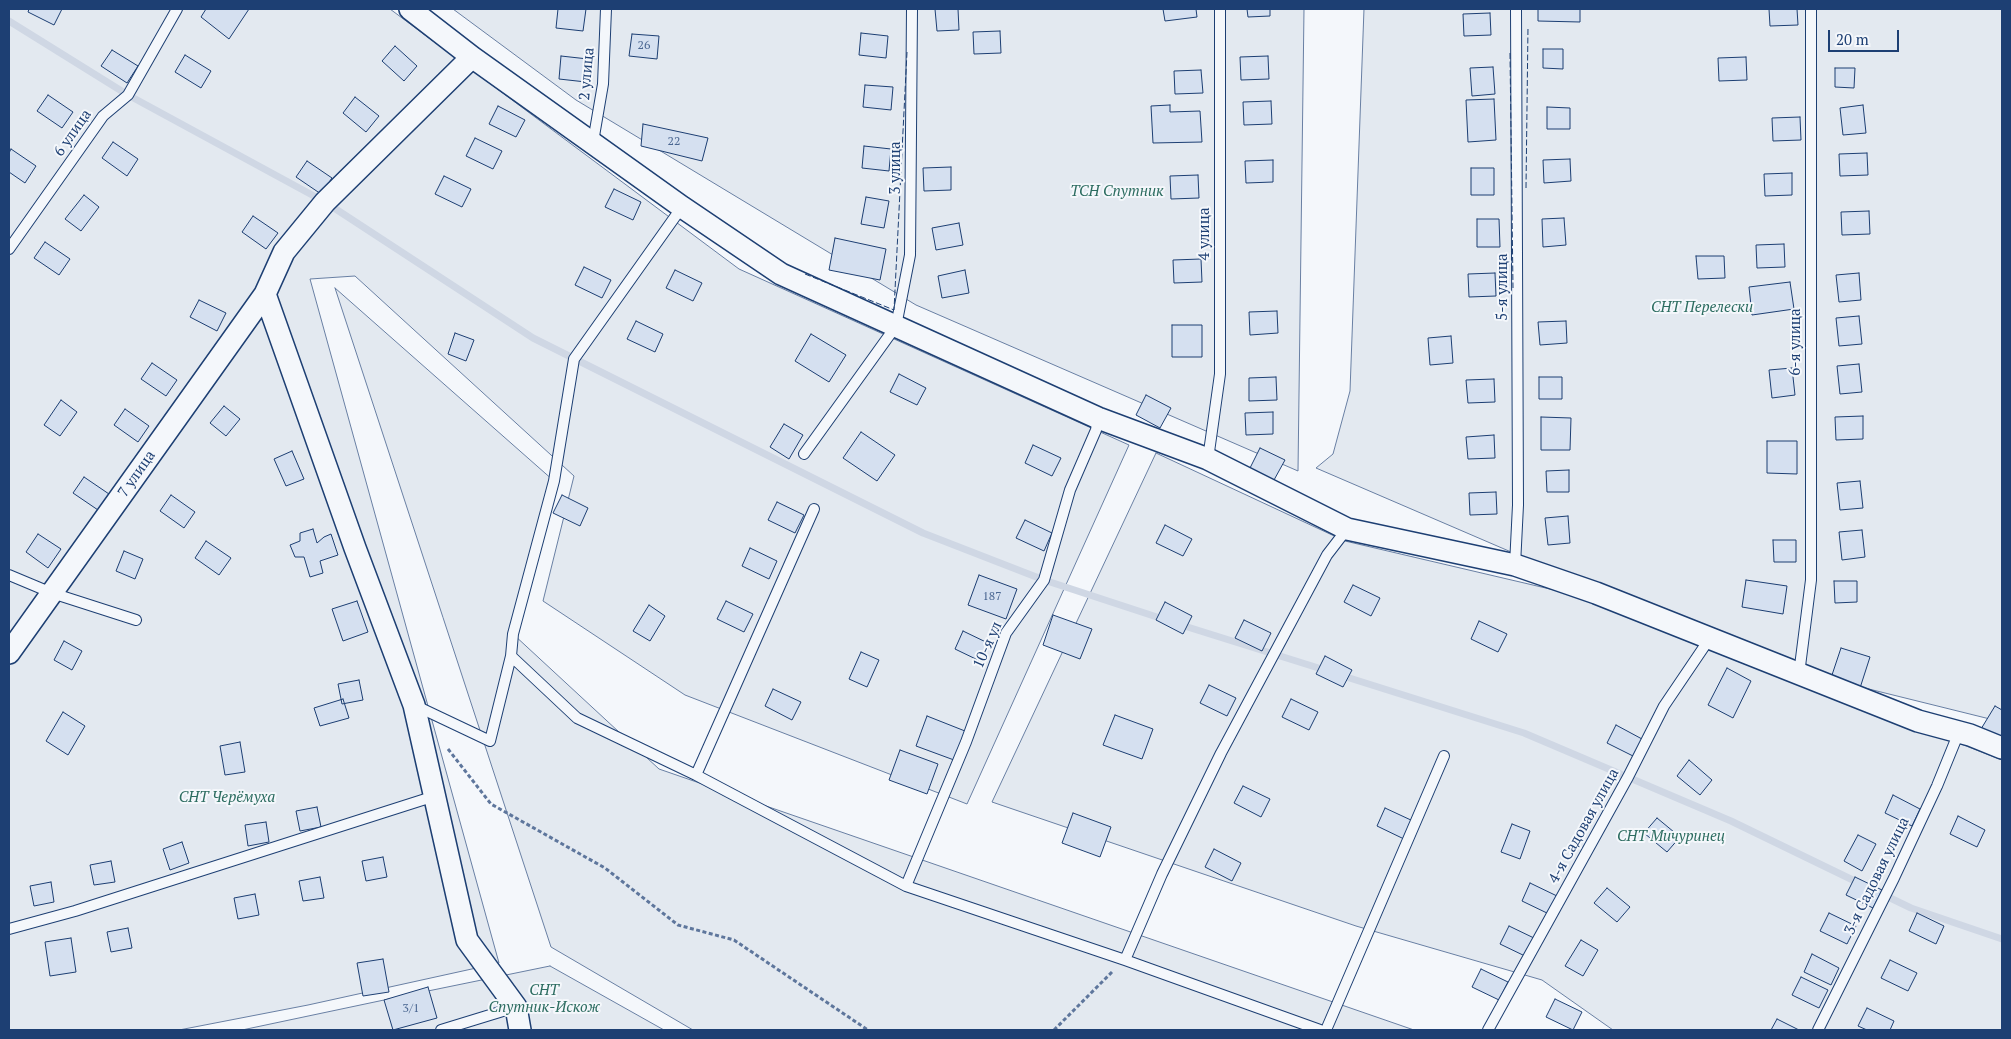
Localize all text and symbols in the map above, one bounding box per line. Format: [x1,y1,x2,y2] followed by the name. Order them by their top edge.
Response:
[1831,20,1902,52] scale bar
[1836,29,1869,49] text: 20 m
[638,39,650,53] house number: 26
[576,47,598,101] street label: 2 улица
[50,106,96,160] street label: 6 улица
[668,135,680,149] house number: 22
[887,142,905,194] street label: 3 улица
[1070,183,1164,201] park label: ТСН Спутник
[1196,208,1214,260] street label: 4 улица
[1494,253,1512,321] street label: 5-я улица
[1651,299,1753,317] park label: СНТ Перелески
[1787,308,1805,376] street label: 6-я улица
[114,447,160,501] street label: 7 улица
[982,590,1002,604] house number: 187
[970,619,1006,671] street label: 10-я ул
[1545,765,1623,887] street label: 4-я Садовая улица
[179,789,275,807] park label: СНТ Черёмуха
[1841,814,1913,938] street label: 3-я Садовая улица
[1617,828,1725,846] park label: СНТ Мичуринец
[489,982,599,1017] park label: СНТ Спутник-Искож
[403,1002,419,1016] house number: 3/1

